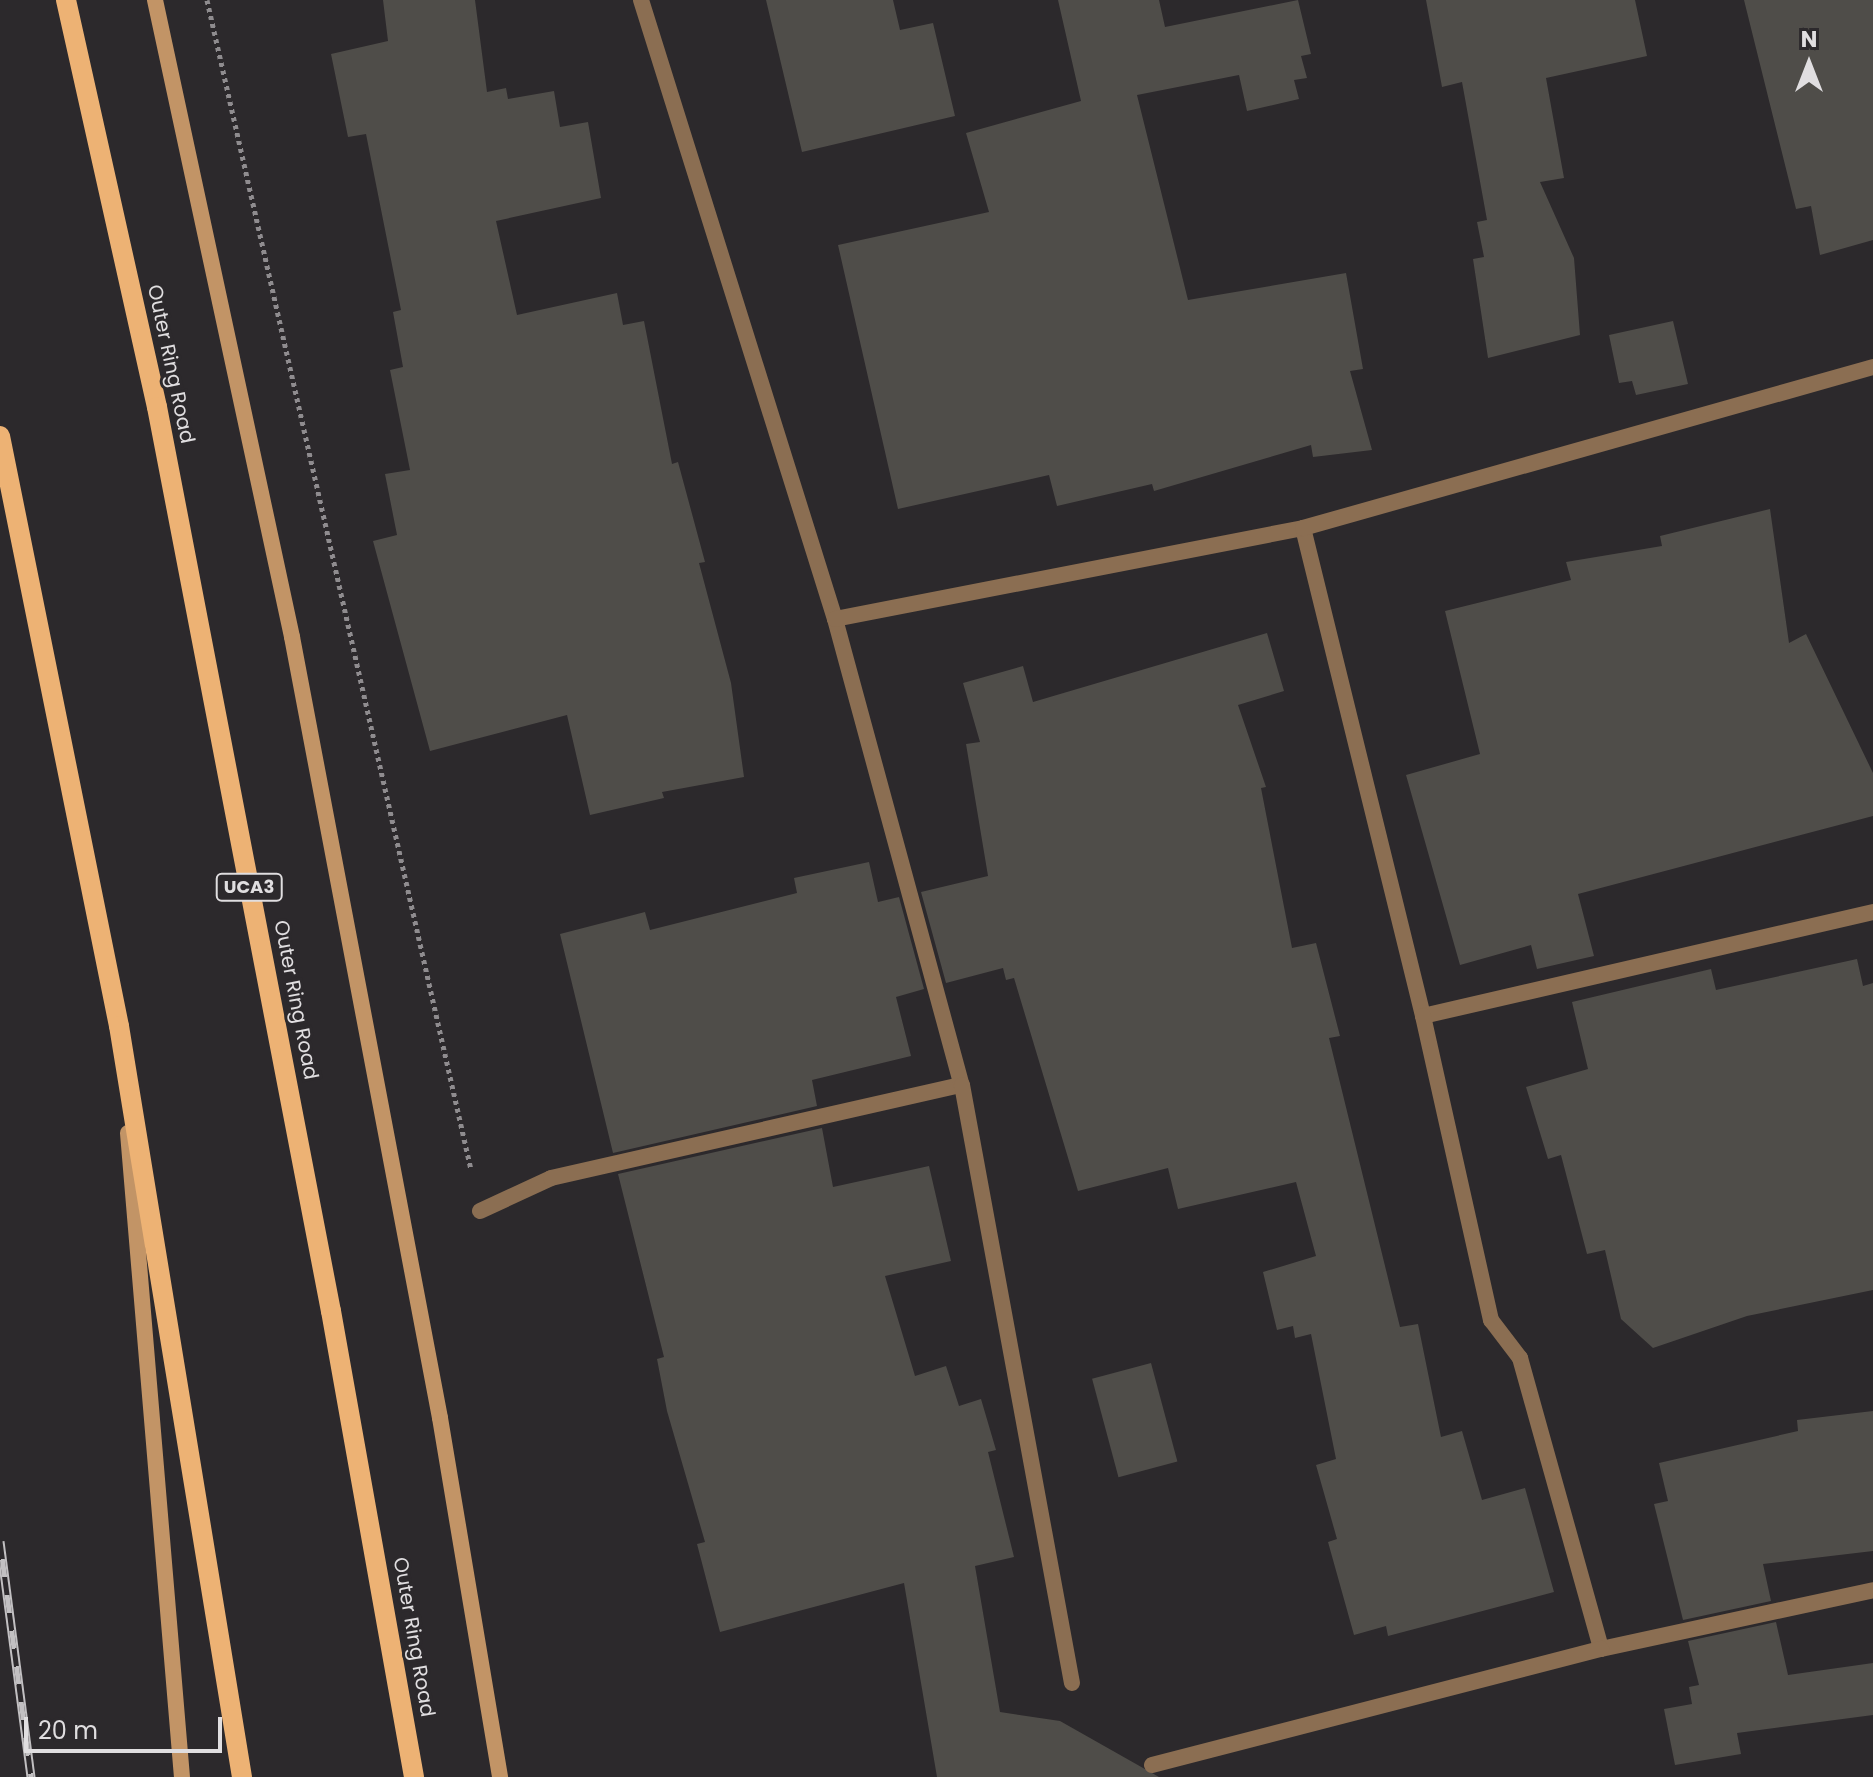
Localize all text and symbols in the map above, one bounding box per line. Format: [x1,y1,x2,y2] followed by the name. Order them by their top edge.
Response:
[1769,24,1849,104] north arrow
[1801,24,1817,55] text: N
[142,282,200,446] street label: Outer Ring Road
[215,873,283,901] road number: UCA3
[269,918,323,1082] street label: Outer Ring Road
[388,1555,440,1719] street label: Outer Ring Road
[28,1701,226,1751] scale bar
[38,1714,98,1747] text: 20 m

